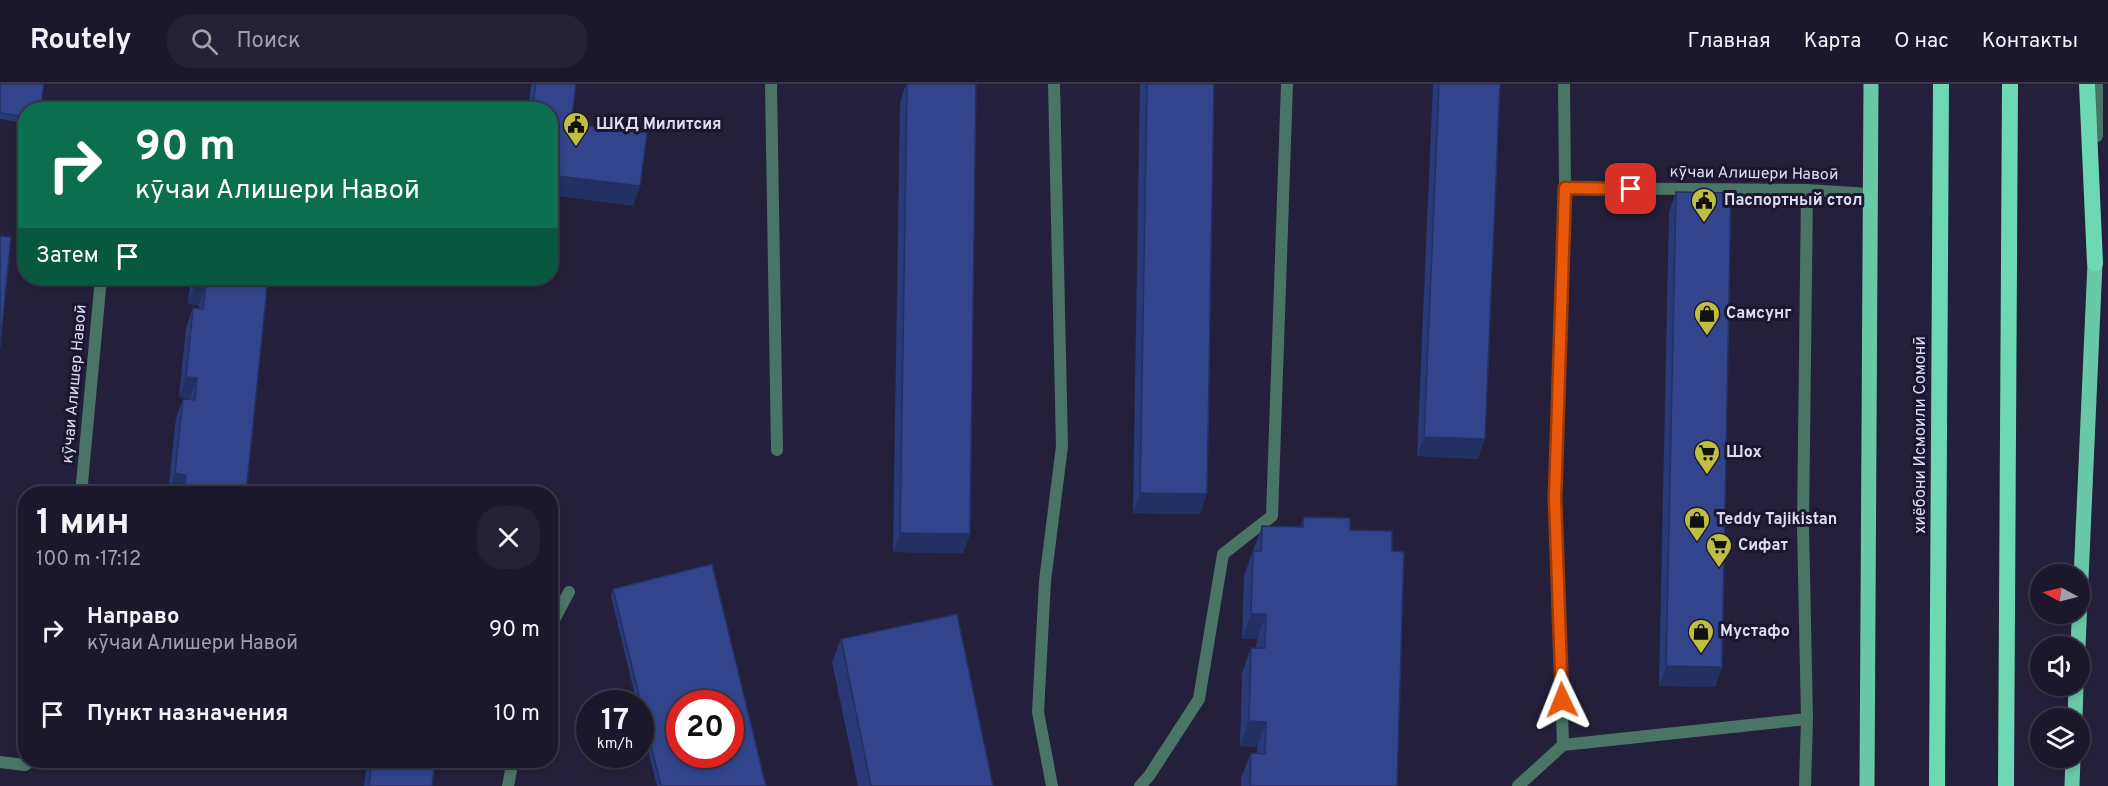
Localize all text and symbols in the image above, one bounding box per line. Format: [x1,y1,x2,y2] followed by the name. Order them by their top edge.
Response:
[167,14,587,68] search box
[30,23,131,59] text: Routely
[188,25,221,58] icon: search
[236,28,301,55] text: Поиск
[1687,28,1771,55] text: Главная
[1804,28,1861,55] text: Карта
[1894,28,1949,55] text: О нас
[1982,28,2078,55] text: Контакты
[561,110,591,148] public building icon: ШКД Милитсия
[596,115,721,135] place label: ШКД Милитсия
[135,122,236,175] text: 90 m
[36,126,114,204] icon: right
[1605,163,1656,214] pin
[1669,163,1839,185] street label: кӯчаи Алишери Навоӣ
[1614,172,1647,205] icon: arrive
[135,174,420,208] text: кӯчаи Алишери Навоӣ
[1689,186,1719,224] public building icon: Паспортный стол
[1724,191,1862,211] place label: Паспортный стол
[111,240,144,273] icon: arrive
[36,243,99,270] text: Затем
[1692,299,1722,337] shop icon: Самсунг
[58,304,92,464] street label: кӯчаи Алишер Навоӣ
[1726,304,1792,324] place label: Самсунг
[1911,336,1931,534] street label: хиёбони Исмоили Сомонӣ
[1692,438,1722,476] supermarket icon: Шох
[1726,443,1762,463] place label: Шох
[36,501,130,547] text: 1 мин
[1682,505,1712,543] shop icon: Teddy Tajikistan
[477,506,540,569] button: close
[1716,510,1837,530] place label: Teddy Tajikistan
[1704,531,1734,569] supermarket icon: Сифат
[1738,536,1789,556] place label: Сифат
[36,547,141,573] text: 100 m · 17:12
[2030,564,2090,624] north arrow
[2030,564,2090,768] map controls
[87,604,179,631] text: Направо
[36,614,69,647] icon: right
[489,617,540,644] text: 90 m
[1686,617,1716,655] shop icon: Мустафо
[1720,622,1790,642] place label: Мустафо
[87,631,298,657] text: кӯчаи Алишери Навоӣ
[2030,636,2090,696] button: sound
[1530,668,1594,732] position arrow
[666,690,744,768] speed limit sign: 20
[36,698,69,731] icon: arrive
[87,701,288,728] text: Пункт назначения
[494,701,540,728] text: 10 m
[601,703,629,740] text: 17
[2030,708,2090,768] button: layers
[597,735,633,754] text: km/h

